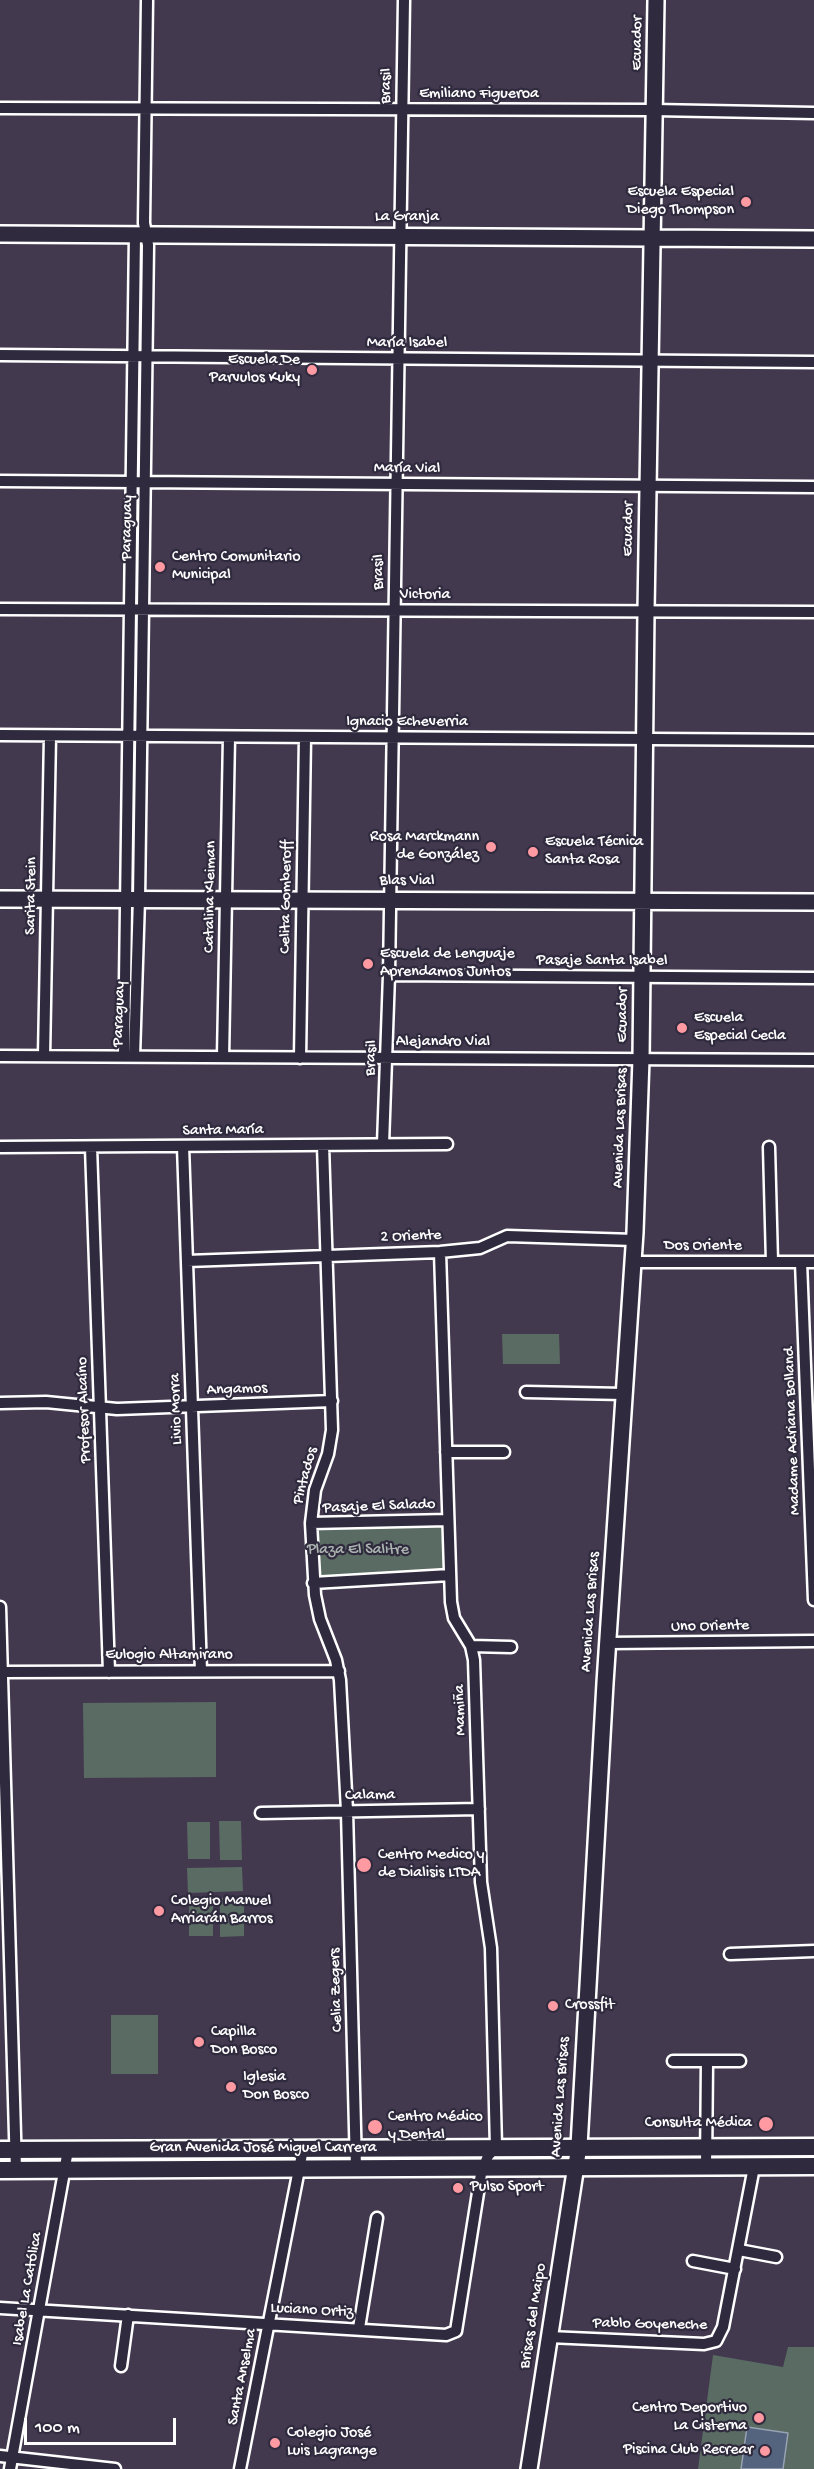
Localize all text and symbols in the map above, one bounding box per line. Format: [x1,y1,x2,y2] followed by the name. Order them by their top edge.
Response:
[628,15,648,71] street label: Ecuador
[377,68,397,104] street label: Brasil
[419,85,539,105] street label: Emiliano Figueroa
[627,183,734,221] place label: Escuela Especial Diego Thompson
[739,195,753,209] marker: Escuela Especial Diego Thompson
[375,208,439,228] street label: La Granja
[367,334,447,354] street label: María Isabel
[209,351,300,389] place label: Escuela De Parvulos Kuky
[305,363,319,377] marker: Escuela De Parvulos Kuky
[374,459,440,479] street label: María Vial
[118,495,138,561] street label: Paraguay
[619,501,639,557] street label: Ecuador
[172,548,301,586] place label: Centro Comunitario Municipal
[370,554,390,590] street label: Brasil
[153,560,167,574] marker: Centro Comunitario Municipal
[400,586,450,606] street label: Victoria
[346,713,468,733] street label: Ignacio Echeverria
[370,828,479,866] place label: Rosa Marckmann de González
[545,833,644,871] place label: Escuela Técnica Santa Rosa
[276,840,298,954] street label: Celita Gomberoff
[484,840,498,854] marker: Rosa Marckmann de González
[200,841,222,953] street label: Catalina Kleiman
[526,845,540,859] marker: Escuela Técnica Santa Rosa
[22,857,42,935] street label: Sarita Stein
[379,872,435,892] street label: Blas Vial
[380,945,515,983] place label: Escuela de Lenguaje Aprendamos Juntos
[536,952,668,972] street label: Pasaje Santa Isabel
[361,957,375,971] marker: Escuela de Lenguaje Aprendamos Juntos
[109,981,131,1047] street label: Paraguay
[614,987,634,1043] street label: Ecuador
[694,1009,786,1047] place label: Escuela Especial Cecla
[675,1021,689,1035] marker: Escuela Especial Cecla
[396,1033,490,1053] street label: Alejandro Vial
[362,1040,382,1076] street label: Brasil
[609,1068,633,1188] street label: Avenida Las Brisas
[182,1121,264,1141] street label: Santa María
[380,1226,442,1248] street label: 2 Oriente
[664,1237,742,1257] street label: Dos Oriente
[780,1347,806,1515] street label: Madame Adriana Bolland
[74,1357,96,1463] street label: Profesor Alcaíno
[166,1373,188,1445] street label: Livio Morra
[206,1379,268,1401] street label: Angamos
[289,1445,323,1507] street label: Pintados
[322,1495,436,1519] street label: Pasaje El Salado
[307,1541,409,1561] park label: Plaza El Salitre
[577,1551,605,1673] street label: Avenida Las Brisas
[671,1617,749,1637] street label: Uno Oriente
[105,1646,233,1666] street label: Eulogio Altamirano
[451,1684,471,1736] street label: Mamiña
[345,1786,395,1806] street label: Calama
[378,1846,484,1884] place label: Centro Medico y de Dialisis LTDA
[355,1856,373,1874] marker: Centro Medico y de Dialisis LTDA
[171,1892,273,1930] place label: Colegio Manuel Arriarán Barros
[152,1904,166,1918] marker: Colegio Manuel Arriarán Barros
[326,1948,348,2032] street label: Celia Zegers
[565,1996,614,2016] place label: Crossfit
[546,1999,560,2013] marker: Crossfit
[211,2023,277,2061] place label: Capilla Don Bosco
[192,2035,206,2049] marker: Capilla Don Bosco
[547,2036,575,2158] street label: Avenida Las Brisas
[243,2068,309,2106] place label: Iglesia Don Bosco
[224,2080,238,2094] marker: Iglesia Don Bosco
[388,2108,483,2146] place label: Centro Médico y Dental
[645,2114,752,2134] place label: Consulta Médica
[757,2115,775,2133] marker: Consulta Médica
[366,2118,384,2136] marker: Centro Médico y Dental
[149,2139,377,2159] street label: Gran Avenida José Miguel Carrera
[470,2178,544,2198] place label: Pulso Sport
[451,2181,465,2195] marker: Pulso Sport
[9,2231,47,2347] street label: Isabel La Católica
[516,2262,552,2370] street label: Brisas del Maipo
[270,2299,354,2323] street label: Luciano Ortiz
[593,2314,707,2336] street label: Pablo Goyeneche
[224,2327,262,2427] street label: Santa Anselma
[632,2399,747,2437] place label: Centro Deportivo La Cisterna
[27,2406,178,2444] scale bar
[752,2411,766,2425] marker: Centro Deportivo La Cisterna
[35,2418,80,2439] text: 100 m
[287,2424,377,2462] place label: Colegio José Luis Lagrange
[268,2436,282,2450] marker: Colegio José Luis Lagrange
[623,2441,753,2461] place label: Piscina Club Recrear
[758,2444,772,2458] marker: Piscina Club Recrear

